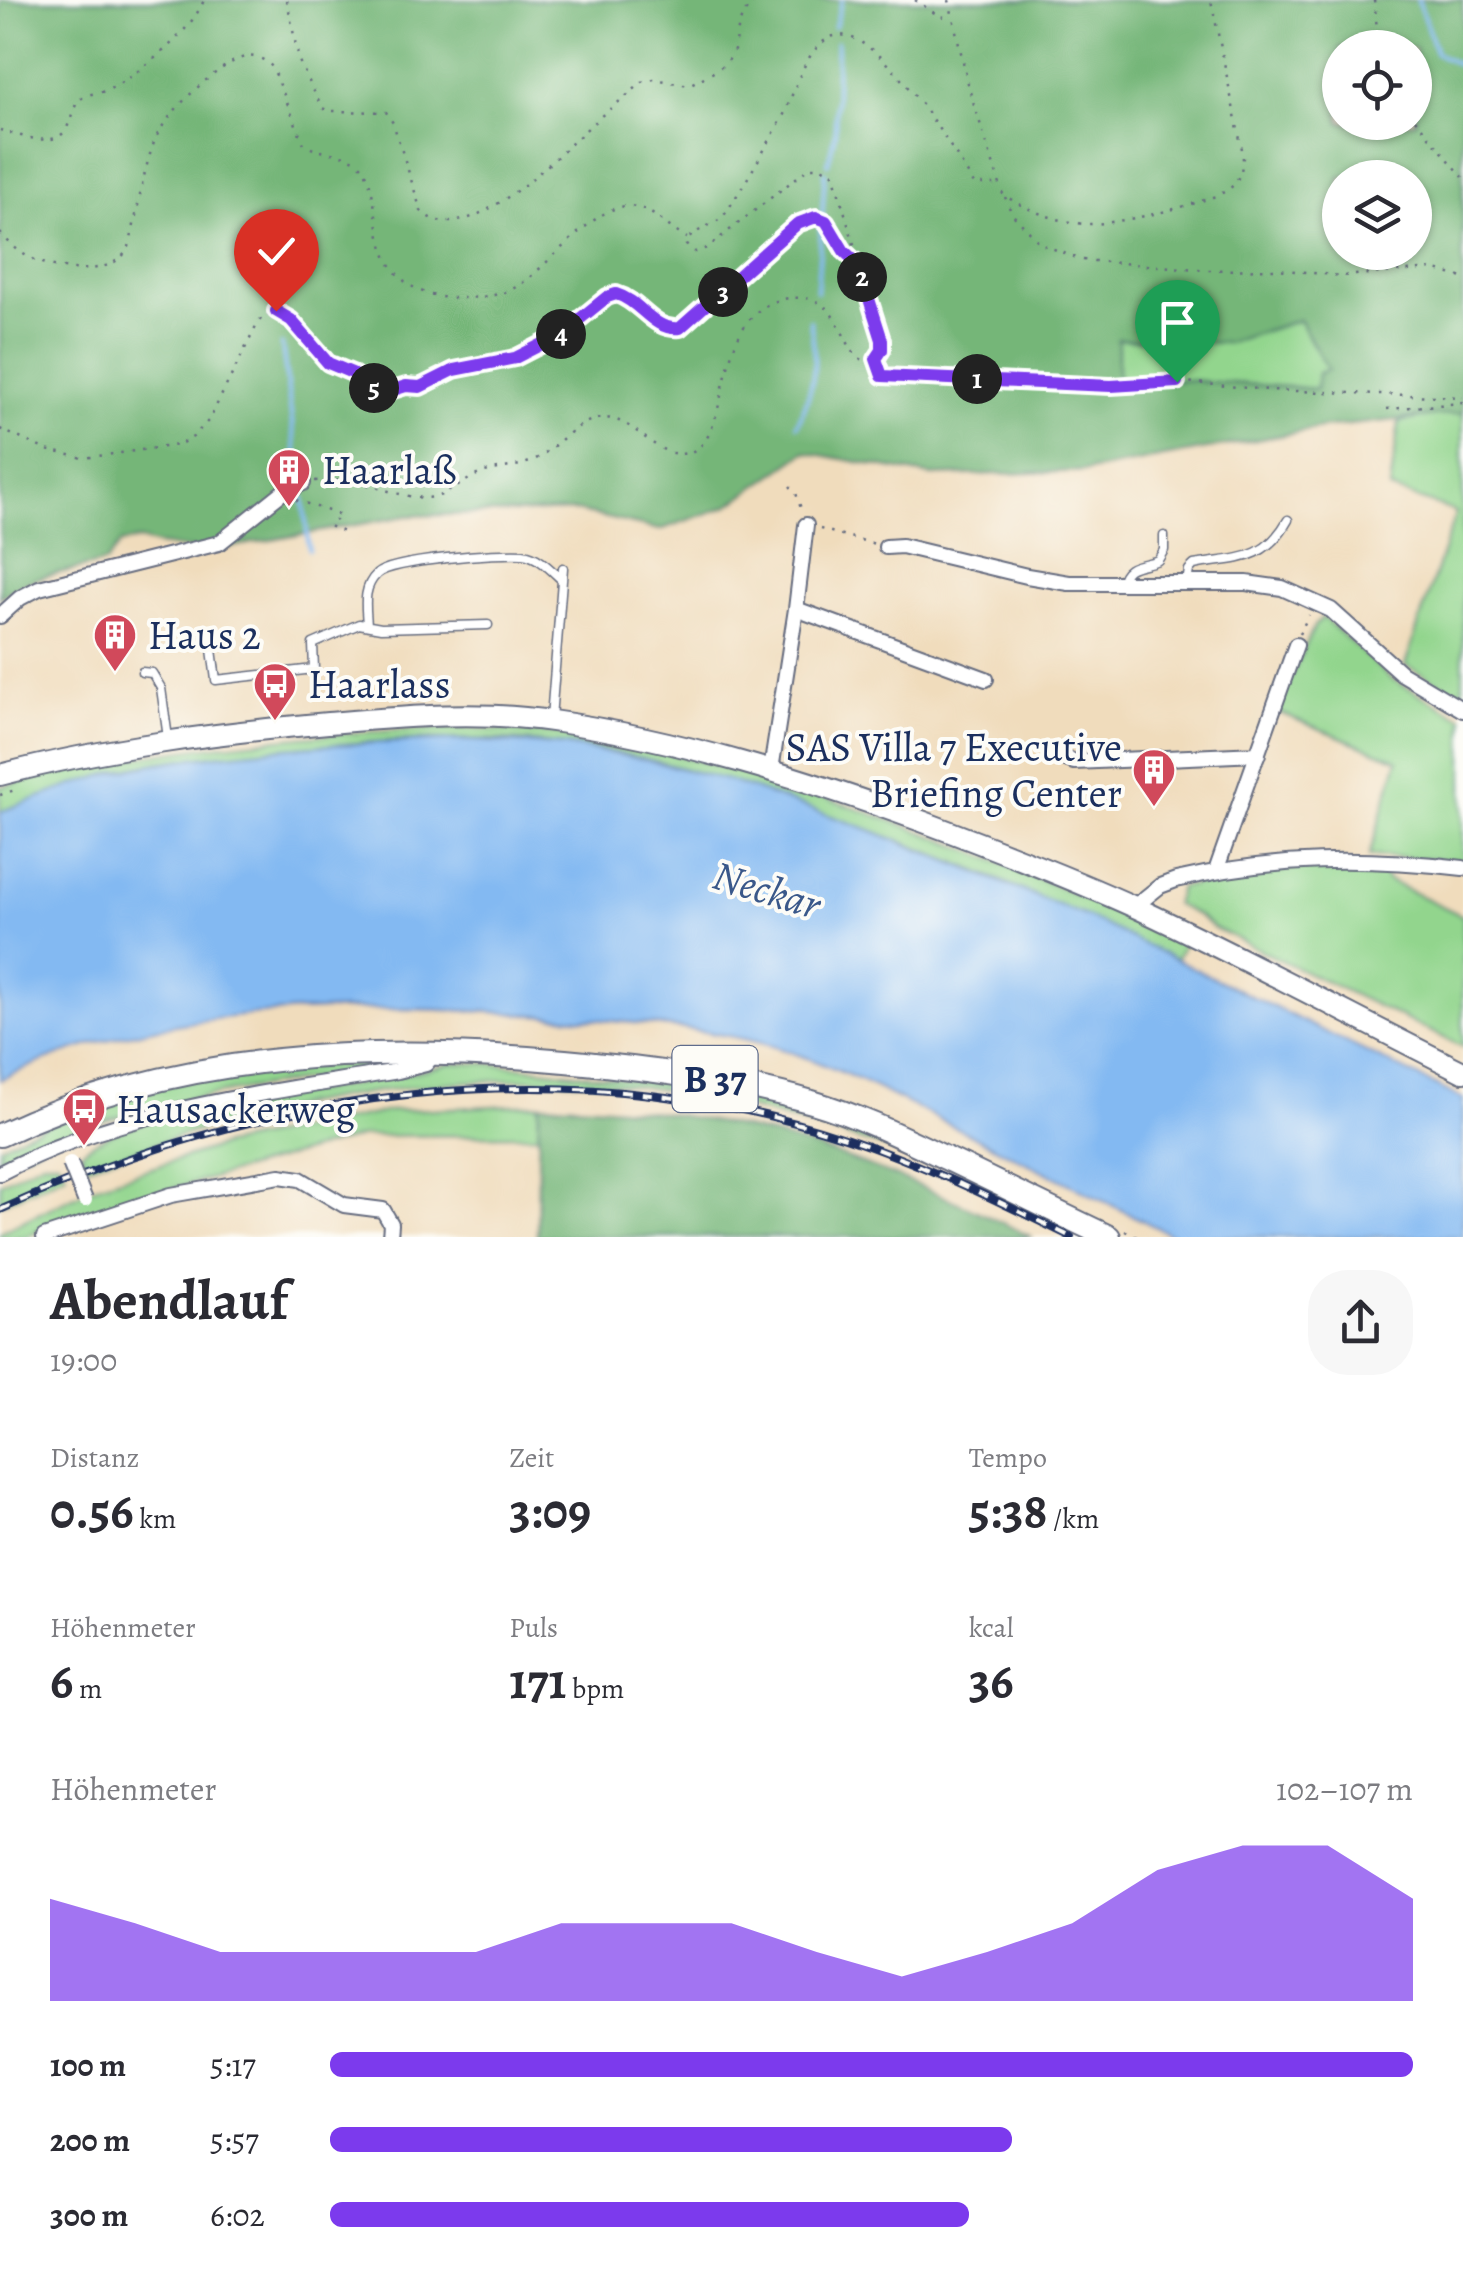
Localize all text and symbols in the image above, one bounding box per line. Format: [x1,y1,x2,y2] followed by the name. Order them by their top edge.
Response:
[1322,30,1432,270] map controls
[1322,30,1432,140] button: locate
[1322,160,1432,270] button: layers
[234,209,319,312] pin
[249,224,304,279] icon: check
[837,252,887,302] pin: 2
[855,258,869,296] text: 2
[698,267,748,317] pin: 3
[717,273,729,311] text: 3
[1135,280,1220,383] pin
[1150,295,1205,350] icon: arrive
[536,309,586,359] pin: 4
[554,315,568,353] text: 4
[952,354,1002,404] pin: 1
[972,360,982,398] text: 1
[349,363,399,413] pin: 5
[368,369,380,407] text: 5
[322,443,456,498] place label: Haarlaß
[266,447,312,508] building icon: Haarlaß
[148,608,261,663] place label: Haus 2
[92,612,138,673] building icon: Haus 2
[308,657,451,712] place label: Haarlass
[252,661,298,722] bus stop icon: Haarlass
[786,720,1122,821] place label: SAS Villa 7 Executive Briefing Center
[1131,747,1177,808] building icon: SAS Villa 7 Executive Briefing Center
[706,846,829,933] water label: Neckar
[672,1046,758,1112] road number: B 37
[116,1082,355,1137] place label: Hausackerweg
[61,1086,107,1147] bus stop icon: Hausackerweg
[50,1263,288,1338] text: Abendlauf
[1308,1270,1413,1375] button: share
[50,1338,117,1382] text: 19:00
[50,1439,139,1477] text: Distanz
[509,1439,554,1477] text: Zeit
[969,1439,1047,1477] text: Tempo
[50,1477,134,1545] text: 0.56
[509,1477,591,1545] text: 3:09
[969,1477,1047,1545] text: 5:38
[134,1500,176,1538] text: km
[1047,1500,1099,1538] text: /km
[50,1609,196,1647] text: Höhenmeter
[509,1609,558,1647] text: Puls
[969,1609,1014,1647] text: kcal
[50,1647,73,1715] text: 6
[509,1647,566,1715] text: 171
[969,1647,1014,1715] text: 36
[73,1670,102,1708] text: m
[566,1670,624,1708] text: bpm
[50,1767,217,1811] text: Höhenmeter
[1276,1767,1413,1811] text: 102–107 m
[50,2043,126,2087] text: 100 m
[210,2043,256,2087] text: 5:17
[50,2118,130,2162] text: 200 m
[210,2118,259,2162] text: 5:57
[50,2193,128,2237] text: 300 m
[210,2193,265,2237] text: 6:02

